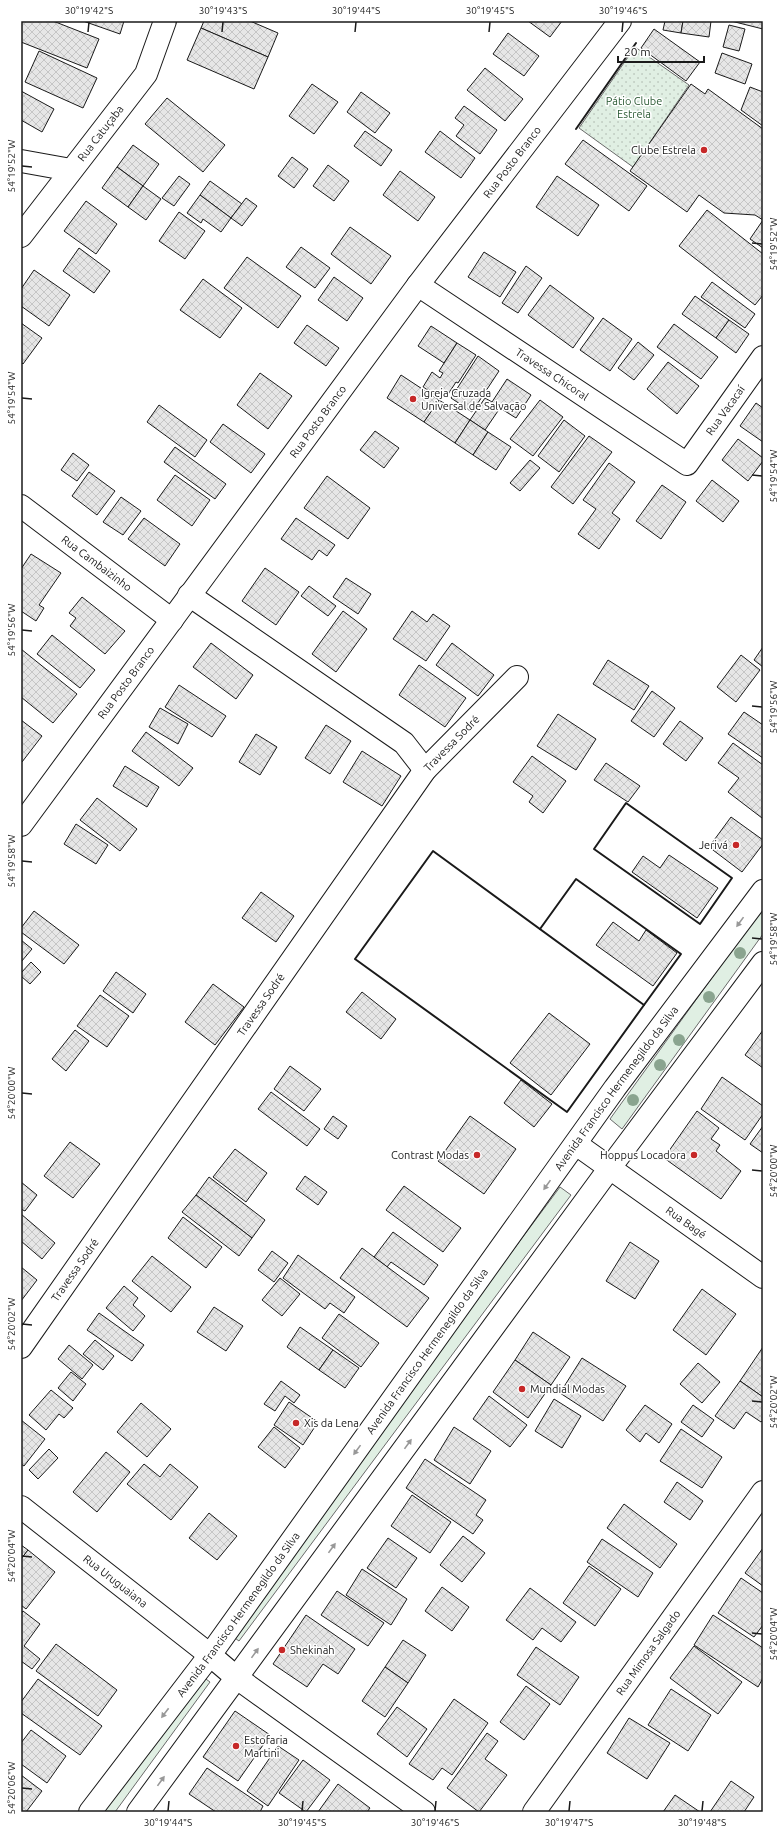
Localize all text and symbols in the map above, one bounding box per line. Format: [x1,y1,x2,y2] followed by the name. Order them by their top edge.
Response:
[65,5,113,16] text: 30°19'42"S
[199,5,247,16] text: 30°19'43"S
[332,5,380,16] text: 30°19'44"S
[466,5,514,16] text: 30°19'45"S
[599,5,647,16] text: 30°19'46"S
[618,38,704,64] scale bar
[624,45,651,58] text: 20 m
[606,95,662,120] park label: Pátio Clube Estrela
[75,103,126,163] street label: Rua Catuçaba
[481,124,543,200] street label: Rua Posto Branco
[6,140,17,192] text: 54°19'52"W
[631,144,696,156] place label: Clube Estrela
[699,145,709,155] marker: Clube Estrela
[768,218,779,270] text: 54°19'52"W
[513,346,591,403] street label: Travessa Chicoral
[6,372,17,424] text: 54°19'54"W
[287,383,348,460] street label: Rua Posto Branco
[703,383,747,437] street label: Rua Vacacaí
[421,387,526,412] place label: Igreja Cruzada Universal de Salvação
[408,394,418,404] marker: Igreja Cruzada Universal de Salvação
[768,450,779,502] text: 54°19'54"W
[59,533,134,594] street label: Rua Cambaizinho
[6,604,17,656] text: 54°19'56"W
[95,644,156,721] street label: Rua Posto Branco
[768,681,779,733] text: 54°19'56"W
[421,713,482,774] street label: Travessa Sodré
[6,835,17,887] text: 54°19'58"W
[699,839,728,851] place label: Jerivá
[731,840,741,850] marker: Jerivá
[768,913,779,965] text: 54°19'58"W
[736,917,744,927] one-way arrow
[235,971,287,1038] street label: Travessa Sodré
[552,1004,680,1173] street label: Avenida Francisco Hermenegildo da Silva
[6,1067,17,1119] text: 54°20'00"W
[768,1145,779,1197] text: 54°20'00"W
[391,1149,469,1161] place label: Contrast Modas
[600,1149,686,1161] place label: Hoppus Locadora
[472,1150,482,1160] marker: Contrast Modas
[689,1150,699,1160] marker: Hoppus Locadora
[543,1179,551,1190] one-way arrow
[664,1204,708,1241] street label: Rua Bagé
[49,1236,101,1304] street label: Travessa Sodré
[364,1266,490,1436] street label: Avenida Francisco Hermenegildo da Silva
[6,1298,17,1350] text: 54°20'02"W
[768,1376,779,1428] text: 54°20'02"W
[530,1383,605,1395] place label: Mundial Modas
[517,1384,527,1394] marker: Mundial Modas
[304,1417,359,1429] place label: Xis da Lena
[291,1418,301,1428] marker: Xis da Lena
[404,1438,412,1449] one-way arrow
[353,1445,361,1455] one-way arrow
[6,1530,17,1582] text: 54°20'04"W
[174,1530,302,1699] street label: Avenida Francisco Hermenegildo da Silva
[327,1543,336,1554] one-way arrow
[81,1552,150,1610] street label: Rua Uruguaiana
[614,1608,683,1697] street label: Rua Mimosa Salgado
[768,1608,779,1660] text: 54°20'04"W
[290,1644,335,1656] place label: Shekinah
[277,1645,287,1655] marker: Shekinah
[251,1648,259,1659] one-way arrow
[161,1708,169,1719] one-way arrow
[244,1734,288,1759] place label: Estofaria Martini
[231,1741,241,1751] marker: Estofaria Martini
[6,1762,17,1814] text: 54°20'06"W
[157,1775,165,1786] one-way arrow
[144,1817,192,1828] text: 30°19'44"S
[278,1817,326,1828] text: 30°19'45"S
[411,1817,459,1828] text: 30°19'46"S
[545,1817,593,1828] text: 30°19'47"S
[678,1817,726,1828] text: 30°19'48"S

